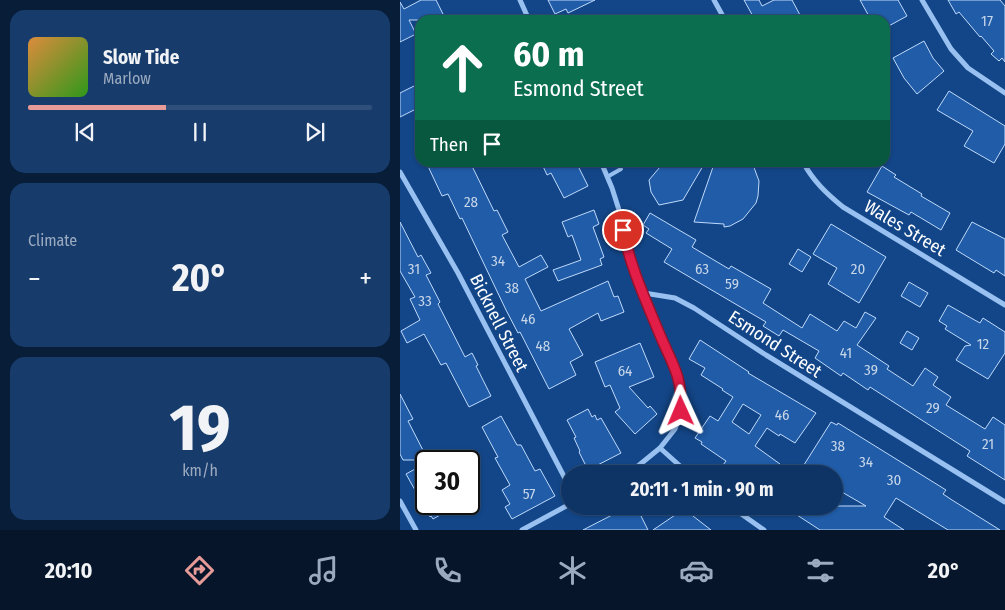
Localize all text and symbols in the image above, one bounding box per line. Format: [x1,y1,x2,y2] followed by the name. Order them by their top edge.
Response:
[981,12,993,30] house number: 17
[513,33,584,75] text: 60 m
[430,35,495,100] icon: ahead
[103,46,179,69] text: Slow Tide
[103,69,151,88] text: Marlow
[513,75,644,102] text: Esmond Street
[71,118,99,146] icon: previous
[186,118,214,146] icon: pause
[301,118,329,146] icon: next
[478,130,506,158] icon: arrive
[430,133,468,156] text: Then
[464,193,478,211] house number: 28
[860,195,950,261] street label: Wales Street
[602,209,644,251] pin
[609,216,637,244] icon: arrive
[28,231,77,250] text: Climate
[491,252,505,270] house number: 34
[172,255,228,301] text: 20°
[408,260,420,278] house number: 31
[695,260,709,278] house number: 63
[851,260,865,278] house number: 20
[28,262,41,295] text: −
[359,262,372,295] text: +
[465,270,533,376] street label: Bicknell Street
[725,275,739,293] house number: 59
[505,279,519,297] house number: 38
[418,292,432,310] house number: 33
[724,306,826,382] street label: Esmond Street
[521,310,535,328] house number: 46
[977,335,990,353] house number: 12
[536,337,550,355] house number: 48
[840,344,852,362] house number: 41
[864,361,878,379] house number: 39
[618,362,632,380] house number: 64
[654,384,706,436] position arrow
[169,389,231,467] text: 19
[926,399,940,417] house number: 29
[775,406,789,424] house number: 46
[982,435,994,453] house number: 21
[831,437,845,455] house number: 38
[415,450,480,515] speed limit sign: 30
[859,453,873,471] house number: 34
[182,461,218,480] text: km/h
[887,471,901,489] house number: 30
[630,478,774,501] text: 20:11 · 1 min · 90 m
[523,485,535,503] house number: 57
[182,553,217,588] icon: directions
[306,553,341,588] icon: music
[430,553,465,588] icon: phone
[555,553,590,588] icon: climate
[679,553,714,588] icon: car
[803,553,838,588] icon: filters
[45,557,92,584] text: 20:10
[928,557,960,584] text: 20°

